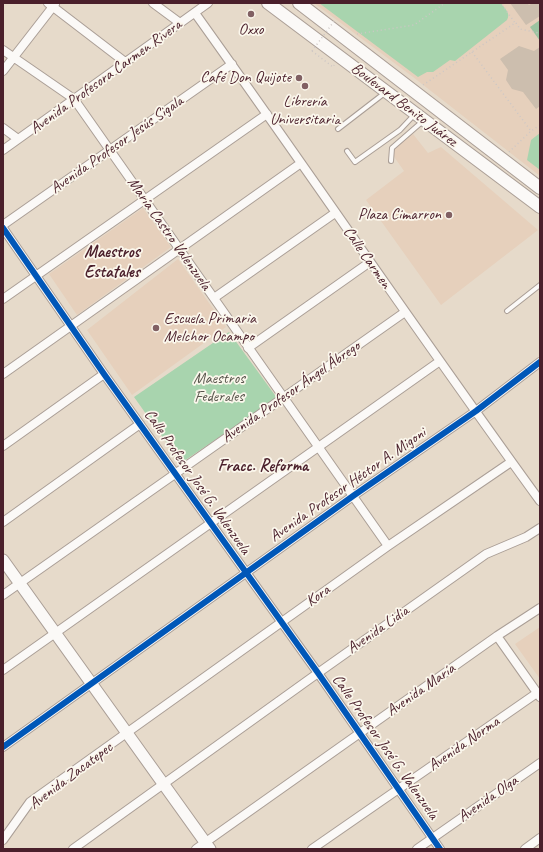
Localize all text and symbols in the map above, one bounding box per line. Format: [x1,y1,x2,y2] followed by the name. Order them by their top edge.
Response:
[246,9,256,19] marker: Oxxo
[26,16,186,138] street label: Avenida Profesora Carmen Rivera
[238,20,264,40] place label: Oxxo
[347,59,461,151] street label: Boulevard Benito Juárez
[200,68,291,88] place label: Café Don Quijote
[294,73,304,83] marker: Café Don Quijote
[300,81,310,91] marker: Librería Universitaria
[47,92,187,198] street label: Avenida Profesor Jesús Sigala
[270,92,340,130] place label: Librería Universitaria
[123,174,215,294] street label: María Castro Valenzuela
[358,205,441,225] place label: Plaza Cimarron
[444,210,454,220] marker: Plaza Cimarron
[339,223,395,293] street label: Calle Carmen
[84,243,140,283] district label: Maestros Estatales
[164,309,256,347] place label: Escuela Primaria Melchor Ocampo
[151,323,161,333] marker: Escuela Primaria Melchor Ocampo
[218,337,364,447] street label: Avenida Profesor Ángel Ábrego
[193,369,245,407] park label: Maestros Federales
[140,406,254,558] street label: Calle Profesor José G. Valenzuela
[266,424,430,546] street label: Avenida Profesor Héctor A. Migoni
[218,457,308,477] district label: Fracc. Reforma
[302,581,334,611] street label: Kora
[343,602,413,658] street label: Avenida Lidia
[383,659,459,721] street label: Avenida María
[328,671,442,823] street label: Calle Profesor José G. Valenzuela
[425,712,503,776] street label: Avenida Norma
[25,738,117,814] street label: Avenida Zacatepec
[454,771,522,827] street label: Avenida Olga

